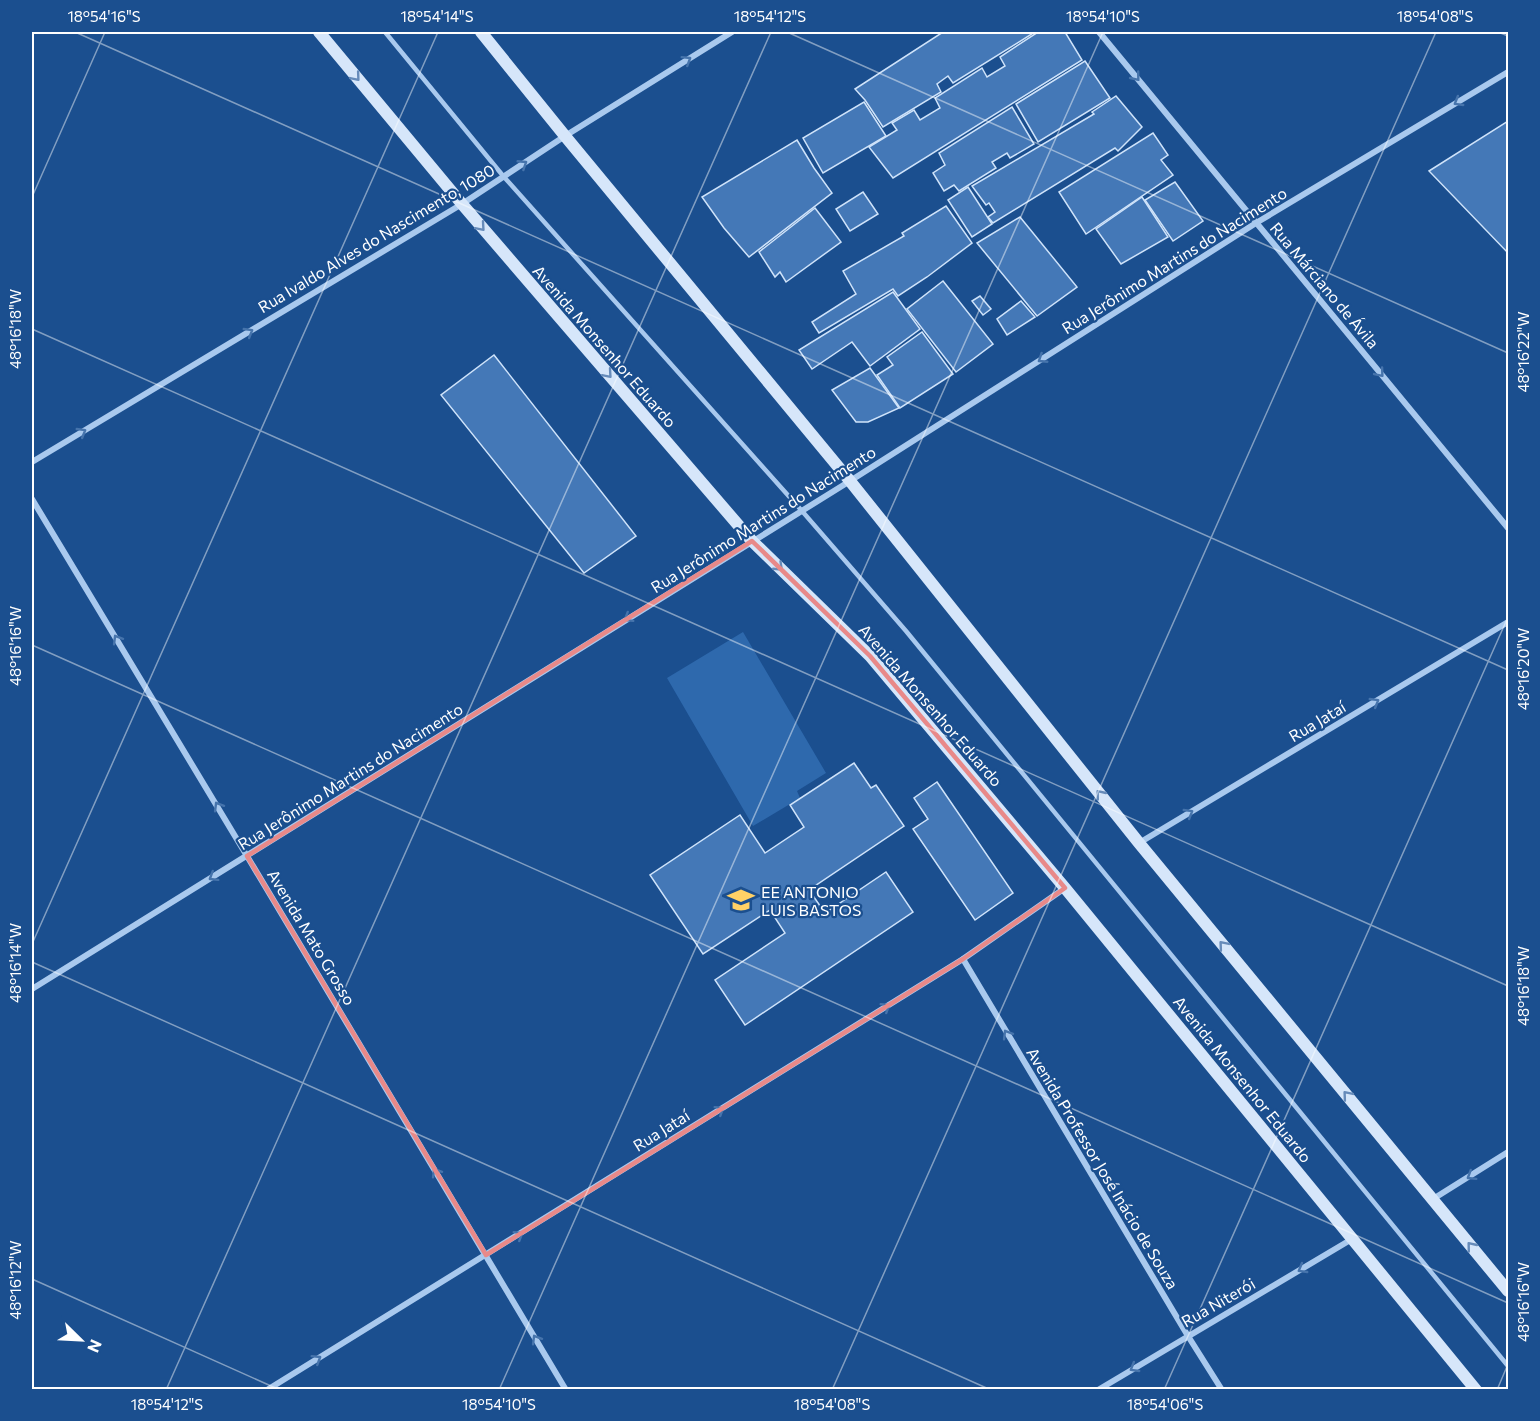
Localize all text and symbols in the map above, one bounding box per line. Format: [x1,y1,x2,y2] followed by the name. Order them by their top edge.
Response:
[67,7,141,25] text: 18°54'16"S
[401,7,474,25] text: 18°54'14"S
[734,7,806,25] text: 18°54'12"S
[1066,7,1140,25] text: 18°54'10"S
[1397,7,1473,25] text: 18°54'08"S
[681,55,691,67] one-way arrow
[349,70,360,81] one-way arrow
[1129,70,1140,81] one-way arrow
[1454,94,1464,106] one-way arrow
[254,160,498,316] street label: Rua Ivaldo Alves do Nascimento, 1080
[516,160,527,171] one-way arrow
[1058,183,1290,337] street label: Rua Jerônimo Martins do Nacimento
[1267,218,1383,352] street label: Rua Márciano de Ávila
[474,220,485,231] one-way arrow
[529,261,681,431] street label: Avenida Monsenhor Eduardo
[6,289,24,369] text: 48°16'18"W
[1514,311,1532,393] text: 48°16'22"W
[243,327,253,339] one-way arrow
[1038,352,1049,363] one-way arrow
[1373,366,1384,377] one-way arrow
[601,367,612,378] one-way arrow
[76,428,86,439] one-way arrow
[647,442,879,596] street label: Rua Jerônimo Martins do Nacimento
[772,560,783,571] one-way arrow
[6,606,24,686] text: 48°16'16"W
[624,611,634,623] one-way arrow
[855,620,1007,790] street label: Avenida Monsenhor Eduardo
[1514,628,1532,710] text: 48°16'20"W
[112,635,124,645] one-way arrow
[1285,696,1350,745] street label: Rua Jataí
[1369,698,1379,709] one-way arrow
[234,699,466,853] street label: Rua Jerônimo Martins do Nacimento
[1096,790,1107,801] one-way arrow
[213,802,225,812] one-way arrow
[1183,808,1193,820] one-way arrow
[264,866,360,1008] street label: Avenida Mato Grosso
[209,870,220,881] one-way arrow
[761,882,861,919] place label: EE ANTONIO LUIS BASTOS
[726,885,756,915] school or university icon: EE ANTONIO LUIS BASTOS
[6,923,24,1003] text: 48°16'14"W
[1220,941,1231,952] one-way arrow
[1514,946,1532,1026] text: 48°16'18"W
[1170,992,1316,1166] street label: Avenida Monsenhor Eduardo
[880,1002,890,1014] one-way arrow
[1003,1030,1015,1040] one-way arrow
[1023,1044,1183,1292] street label: Avenida Professor José Inácio de Souza
[1344,1091,1355,1102] one-way arrow
[629,1105,694,1155] street label: Rua Jataí
[714,1105,724,1117] one-way arrow
[432,1168,444,1178] one-way arrow
[1467,1168,1477,1180] one-way arrow
[513,1230,523,1242] one-way arrow
[6,1240,24,1320] text: 48°16'12"W
[1468,1242,1479,1253] one-way arrow
[1298,1261,1308,1273] one-way arrow
[1514,1262,1532,1342] text: 48°16'16"W
[1178,1273,1258,1331] street label: Rua Niterói
[51,1310,111,1370] north arrow
[532,1335,544,1345] one-way arrow
[84,1337,106,1356] text: N
[311,1354,321,1366] one-way arrow
[1130,1360,1140,1372] one-way arrow
[131,1395,203,1413] text: 18°54'12"S
[462,1395,536,1413] text: 18°54'10"S
[794,1395,870,1413] text: 18°54'08"S
[1127,1395,1203,1413] text: 18°54'06"S

